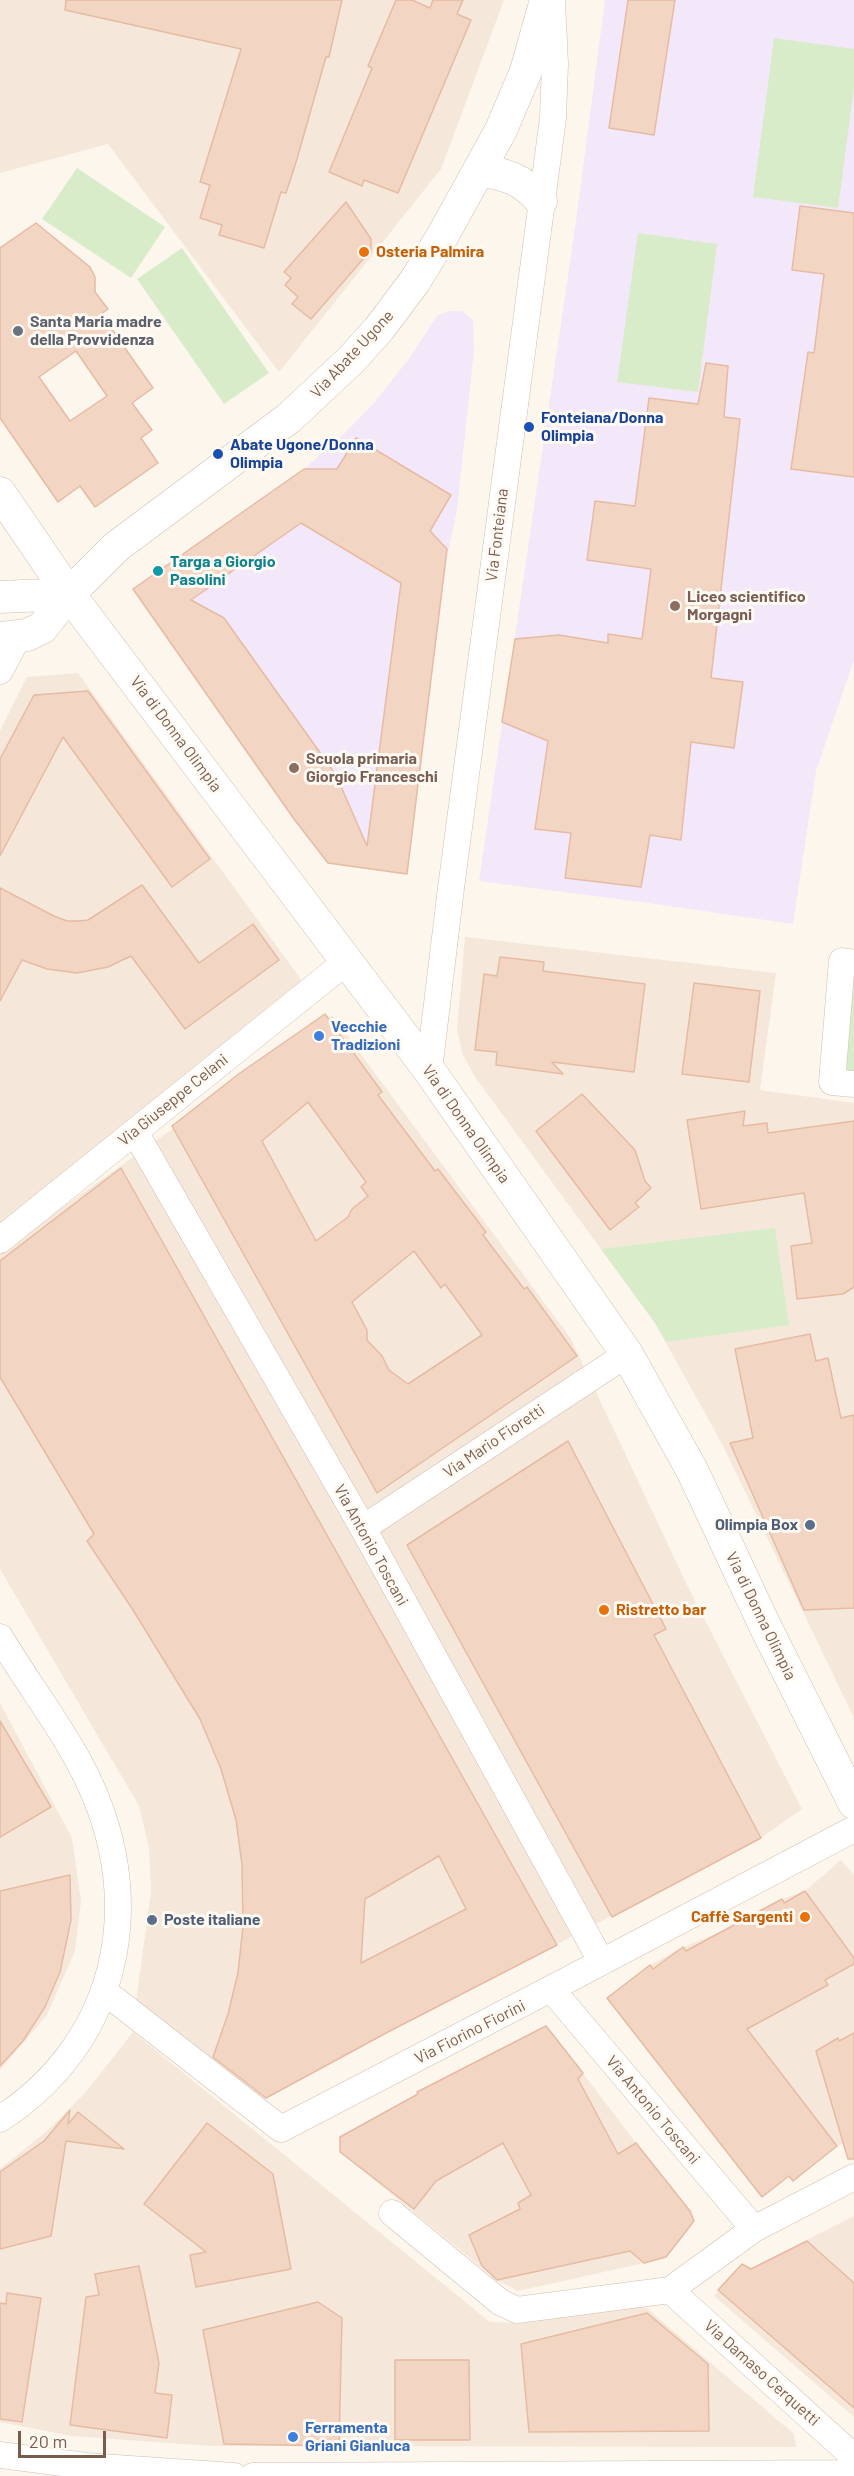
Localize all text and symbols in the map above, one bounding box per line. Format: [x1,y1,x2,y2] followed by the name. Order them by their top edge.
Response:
[376,242,484,262] place label: Osteria Palmira
[357,245,371,259] marker: Osteria Palmira
[306,306,398,402] street label: Via Abate Ugone
[30,312,162,350] place label: Santa Maria madre della Provvidenza
[11,324,25,338] marker: Santa Maria madre della Provvidenza
[541,408,663,446] place label: Fonteiana/Donna Olimpia
[522,420,536,434] marker: Fonteiana/Donna Olimpia
[230,435,374,473] place label: Abate Ugone/Donna Olimpia
[211,447,225,461] marker: Abate Ugone/Donna Olimpia
[482,487,512,583] street label: Via Fonteiana
[170,552,276,590] place label: Targa a Giorgio Pasolini
[151,564,165,578] marker: Targa a Giorgio Pasolini
[687,587,806,625] place label: Liceo scientifico Morgagni
[668,599,682,613] marker: Liceo scientifico Morgagni
[126,672,226,796] street label: Via di Donna Olimpia
[306,749,438,787] place label: Scuola primaria Giorgio Franceschi
[287,761,301,775] marker: Scuola primaria Giorgio Franceschi
[331,1017,400,1055] place label: Vecchie Tradizioni
[312,1029,326,1043] marker: Vecchie Tradizioni
[114,1050,232,1150] street label: Via Giuseppe Celani
[418,1061,514,1187] street label: Via di Donna Olimpia
[440,1400,548,1482] street label: Via Mario Fioretti
[330,1481,412,1609] street label: Via Antonio Toscani
[715,1515,798,1535] place label: Olimpia Box
[803,1518,817,1532] marker: Olimpia Box
[722,1549,800,1683] street label: Via di Donna Olimpia
[616,1600,706,1620] place label: Ristretto bar
[597,1603,611,1617] marker: Ristretto bar
[691,1907,793,1927] place label: Caffè Sargenti
[164,1910,260,1930] place label: Poste italiane
[798,1910,812,1924] marker: Caffè Sargenti
[145,1913,159,1927] marker: Poste italiane
[411,1996,529,2068] street label: Via Fiorino Fiorini
[602,2052,704,2168] street label: Via Antonio Toscani
[700,2316,824,2430] street label: Via Damaso Cerquetti
[305,2418,410,2456] place label: Ferramenta Griani Gianluca
[21,2419,110,2457] scale bar
[29,2430,67,2452] text: 20 m
[286,2430,300,2444] marker: Ferramenta Griani Gianluca

